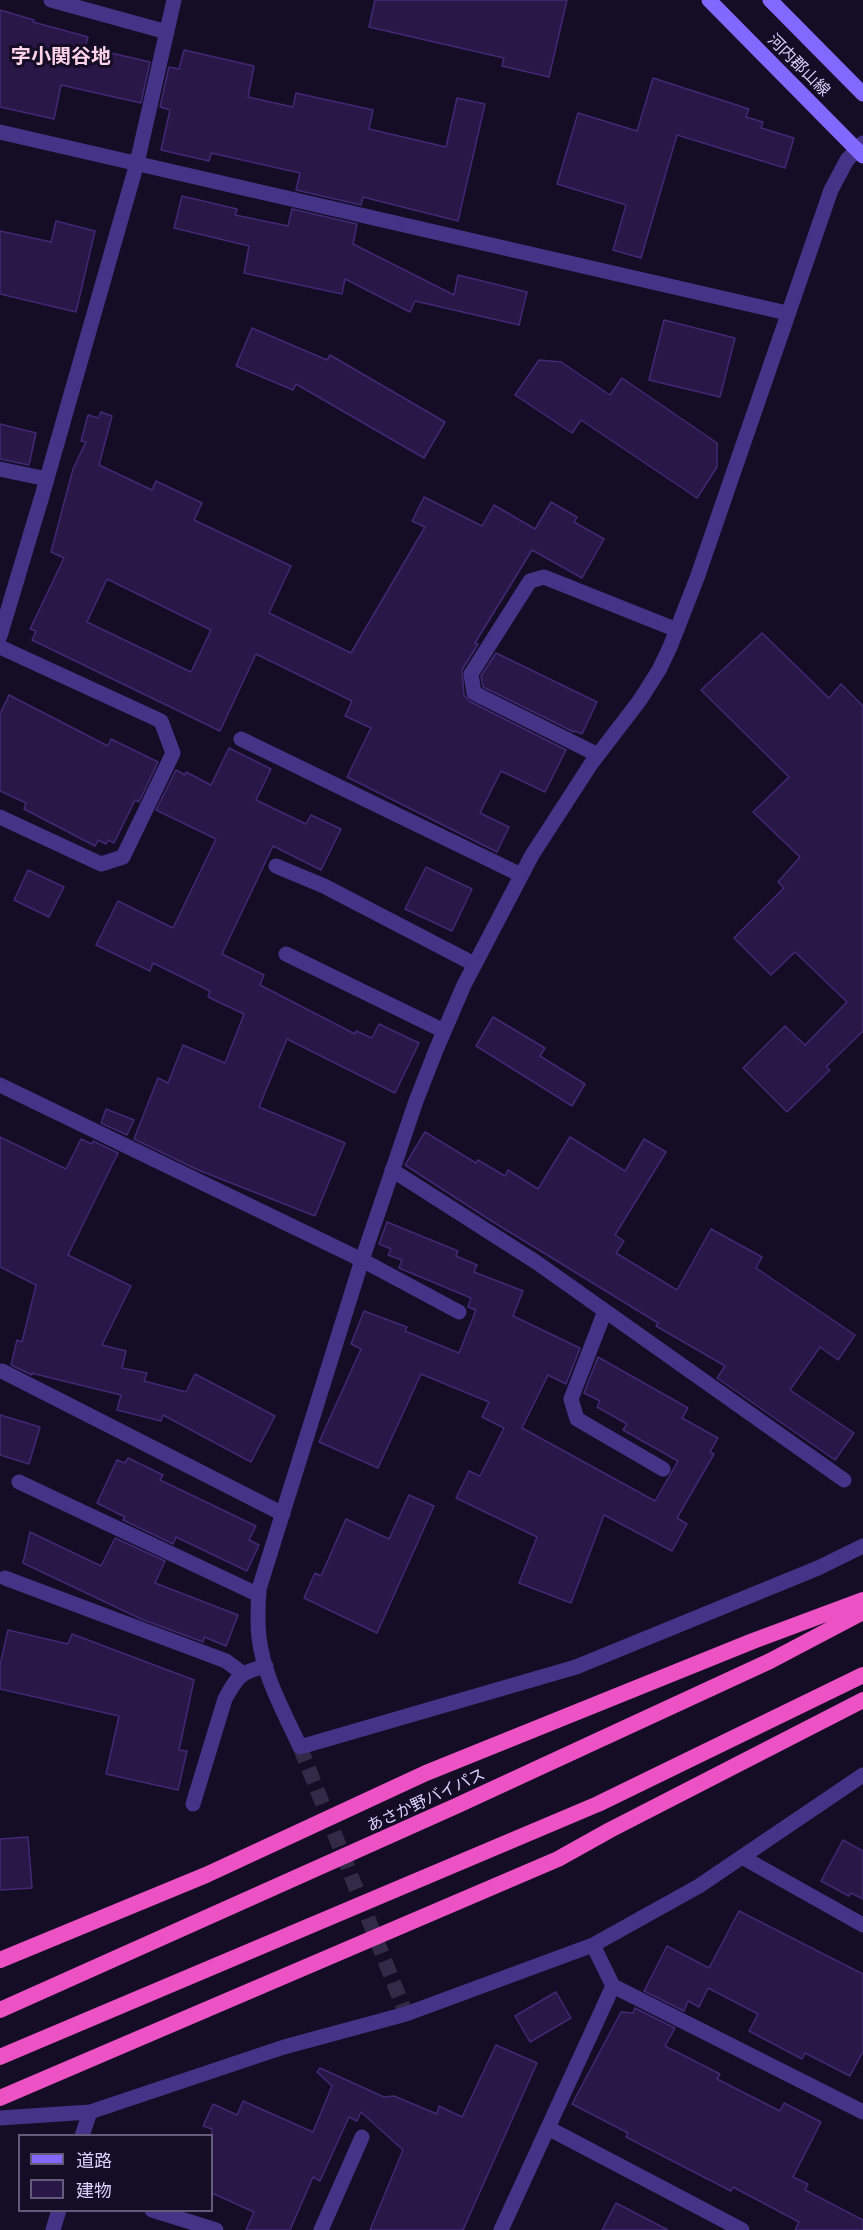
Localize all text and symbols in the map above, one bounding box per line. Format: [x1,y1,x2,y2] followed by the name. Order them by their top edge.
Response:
[764,30,834,100] street label: 河内郡山線
[11,44,111,68] district label: 字小関谷地
[364,1764,488,1836] street label: あさか野バイパス
[18,2134,213,2212] legend
[76,2149,112,2171] text: 道路
[76,2179,112,2201] text: 建物

